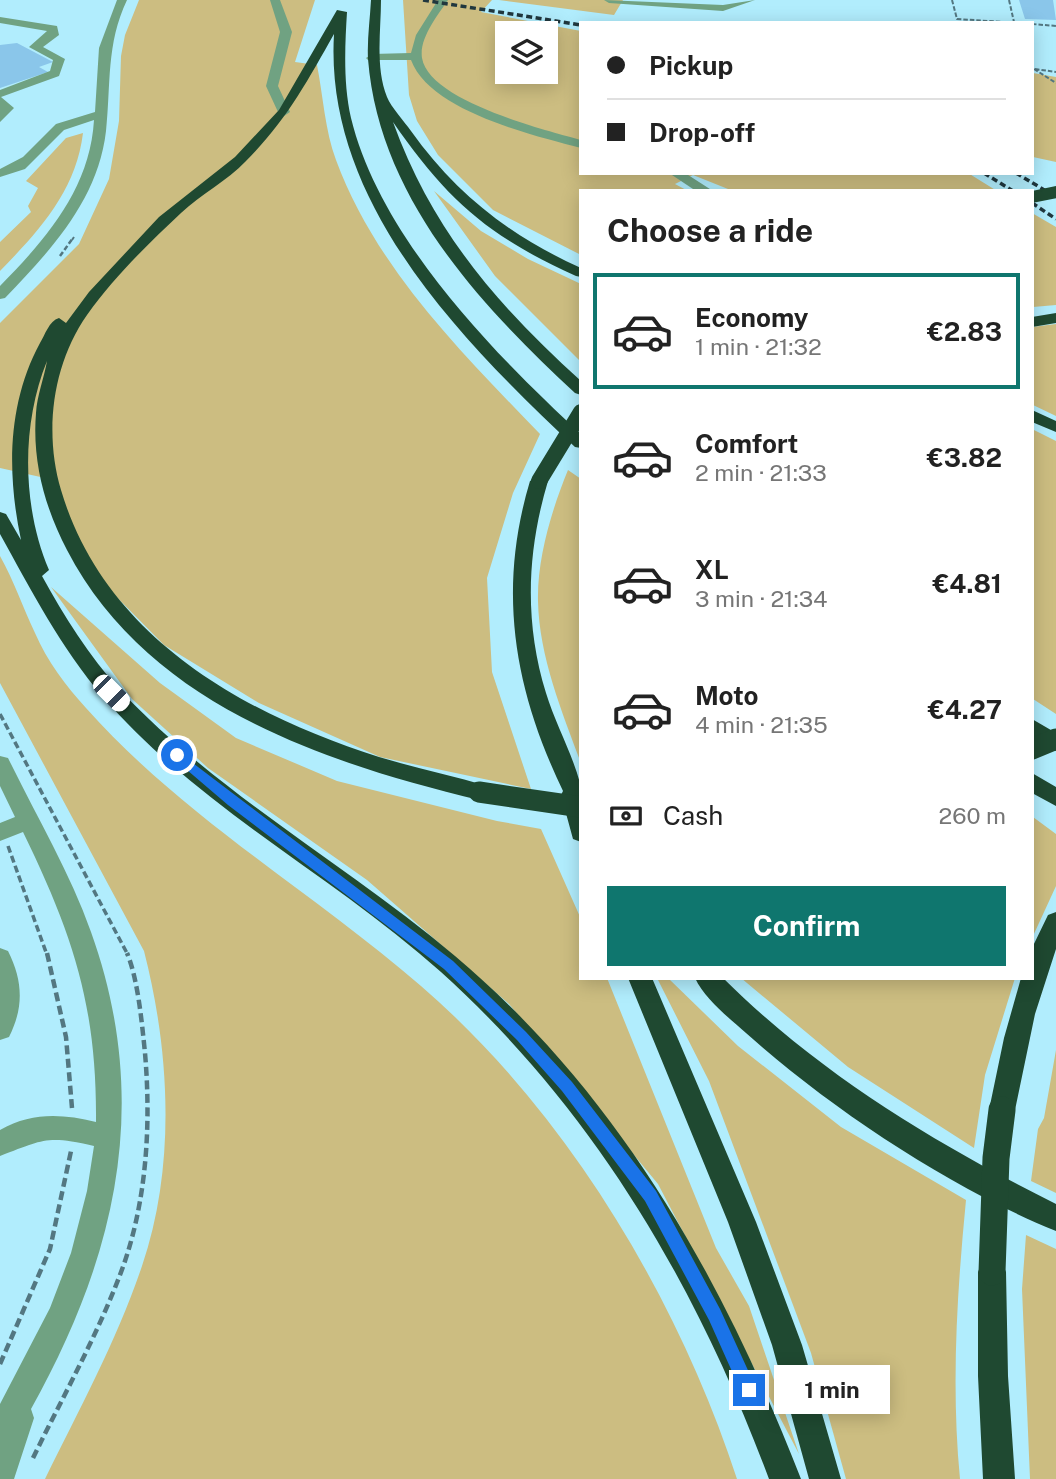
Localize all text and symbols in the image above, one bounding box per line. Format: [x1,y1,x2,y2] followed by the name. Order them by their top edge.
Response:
[495,21,558,84] map controls
[495,21,558,84] button: layers
[649,50,733,81] text: Pickup
[649,117,755,148] text: Drop-off
[607,212,813,249] text: Choose a ride
[611,300,674,363] icon: car
[695,302,808,333] text: Economy
[927,316,1002,347] text: €2.83
[695,333,822,360] text: 1 min · 21:32
[611,426,674,489] icon: car
[695,428,798,459] text: Comfort
[927,442,1002,473] text: €3.82
[695,459,827,486] text: 2 min · 21:33
[611,552,674,615] icon: car
[695,554,729,585] text: XL
[932,568,1002,599] text: €4.81
[695,585,828,612] text: 3 min · 21:34
[89,671,134,715] car
[611,678,674,741] icon: car
[695,680,758,711] text: Moto
[928,694,1002,725] text: €4.27
[695,711,828,738] text: 4 min · 21:35
[161,739,193,771] route start
[607,797,645,835] icon: cash
[663,800,723,831] text: Cash
[939,802,1006,829] text: 260 m
[607,886,1006,966] button: Confirm
[774,1366,889,1414] callout: 1 min
[733,1374,765,1406] route end
[804,1376,860,1403] text: 1 min

